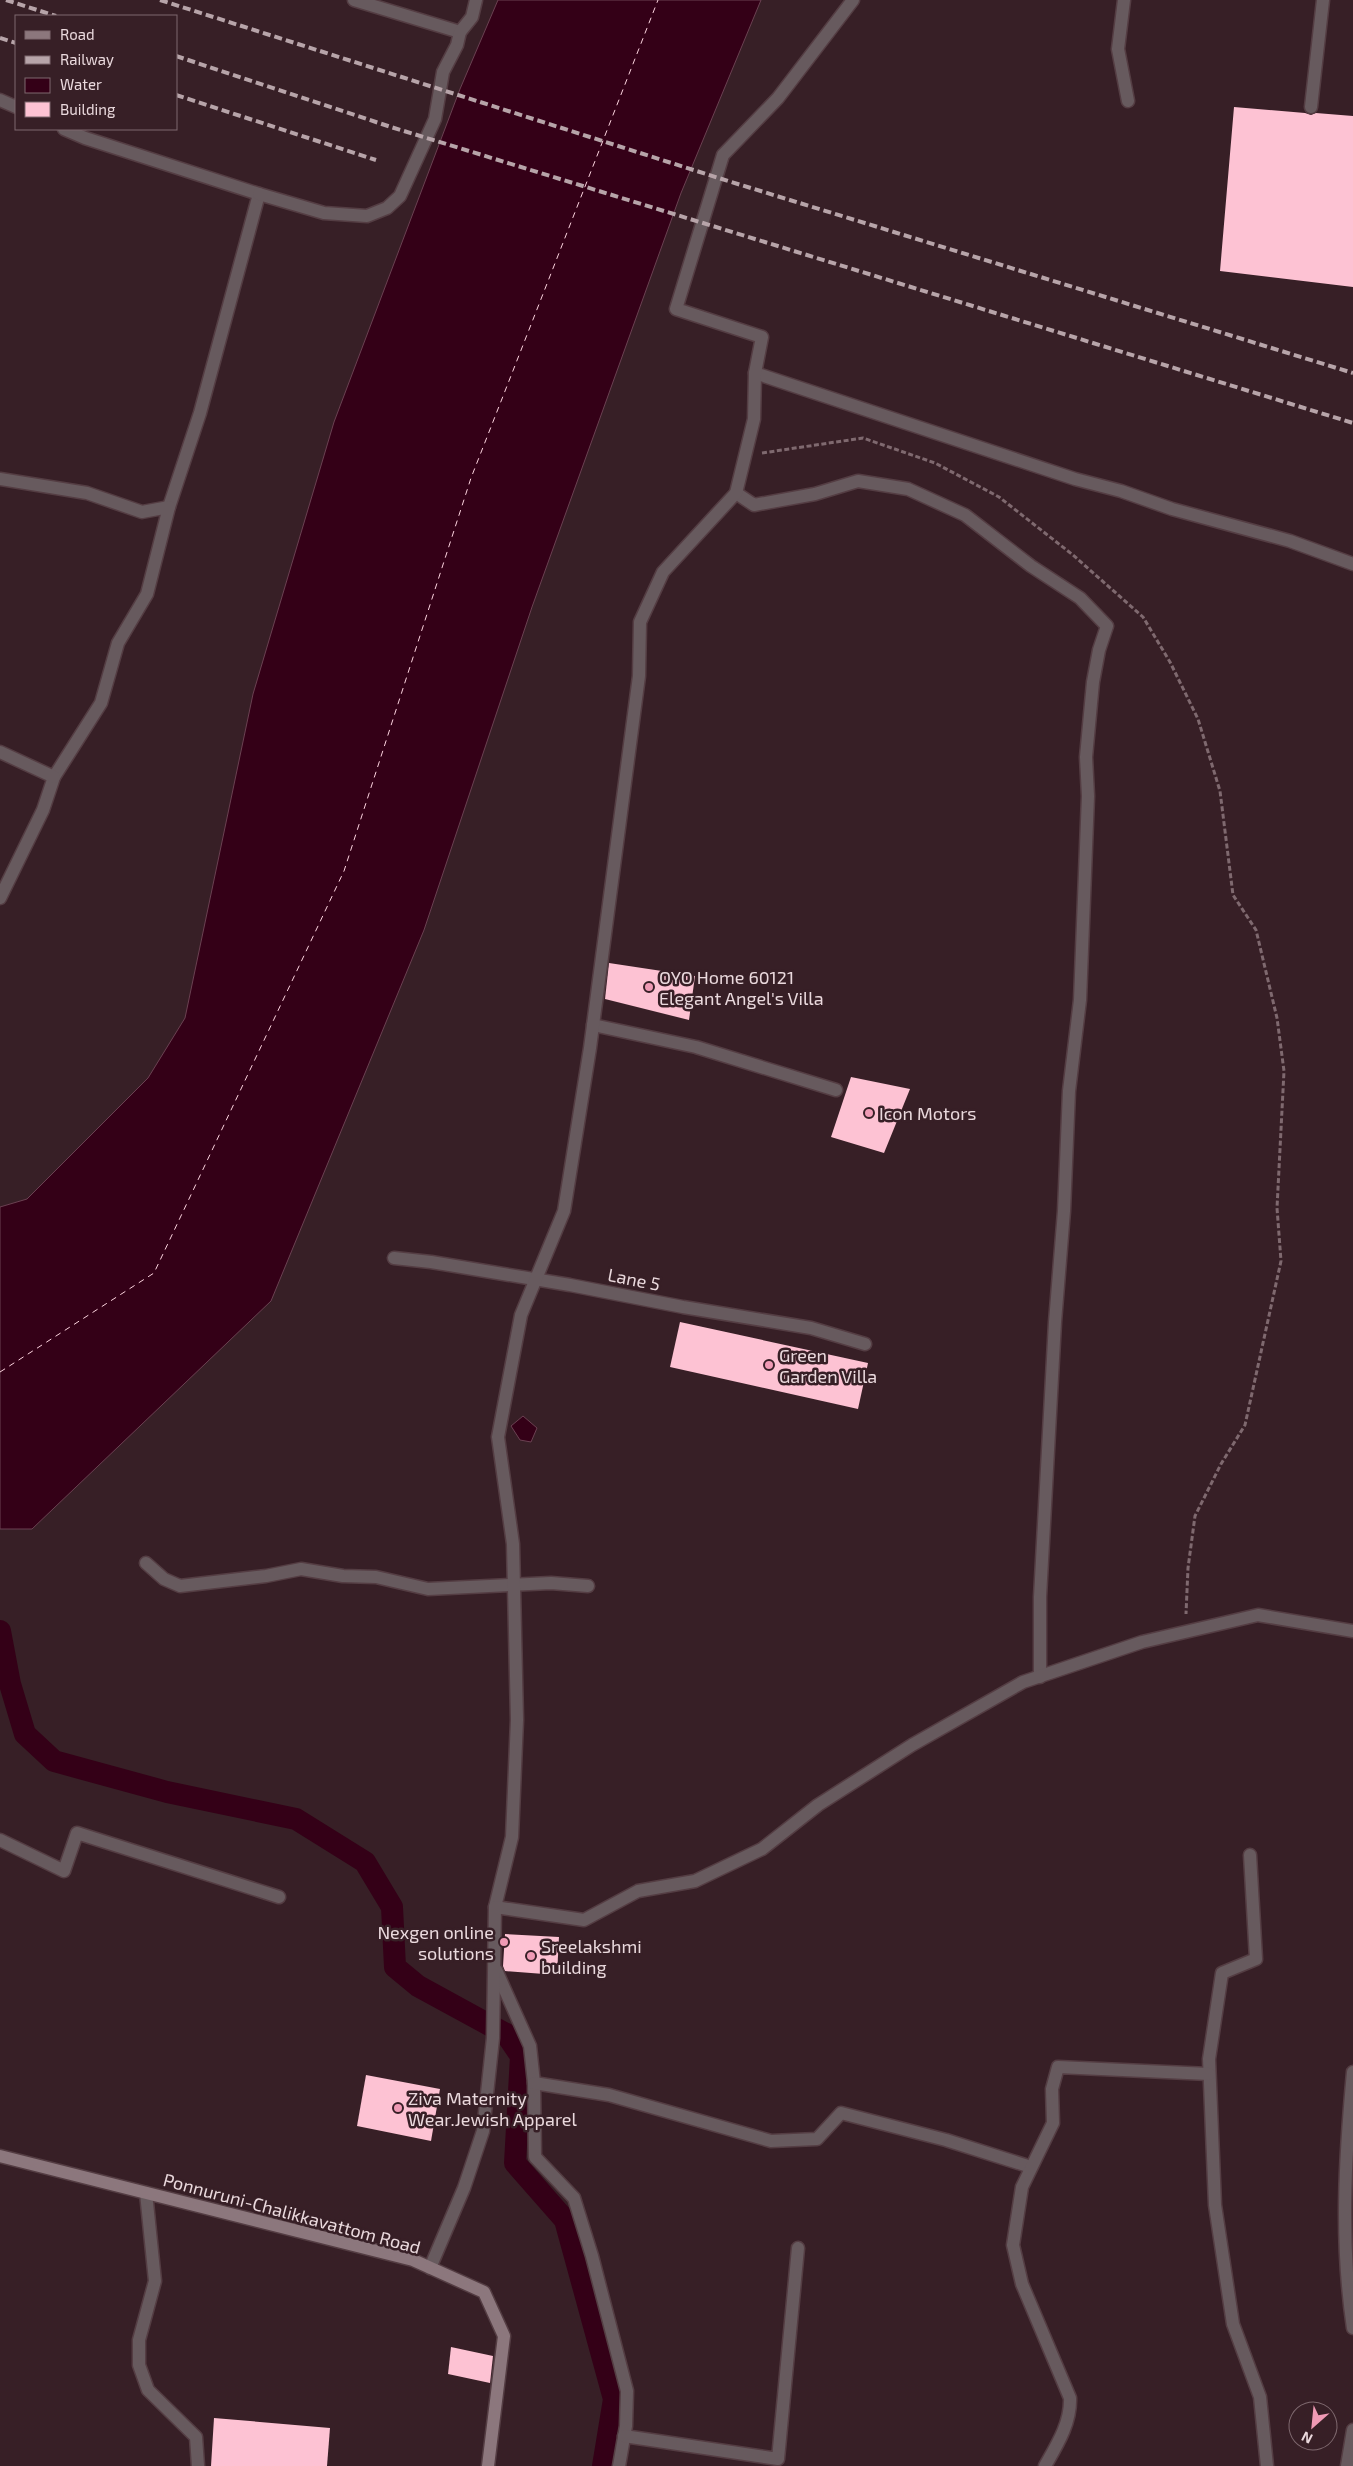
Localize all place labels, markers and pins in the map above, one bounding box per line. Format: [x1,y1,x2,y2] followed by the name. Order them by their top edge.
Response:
[659,966,824,1009] place label: OYO Home 60121 Elegant Angel's Villa
[643,981,655,993] marker: OYO Home 60121 Elegant Angel's Villa
[879,1102,977,1124] place label: Icon Motors
[863,1107,875,1119] marker: Icon Motors
[779,1344,877,1387] place label: Green Garden Villa
[763,1359,775,1371] marker: Green Garden Villa
[377,1921,494,1964] place label: Nexgen online solutions
[541,1935,642,1978] place label: Sreelakshmi building
[498,1936,510,1948] marker: Nexgen online solutions
[525,1950,537,1962] marker: Sreelakshmi building
[408,2087,578,2130] place label: Ziva Maternity Wear.Jewish Apparel
[392,2102,404,2114] marker: Ziva Maternity Wear.Jewish Apparel

